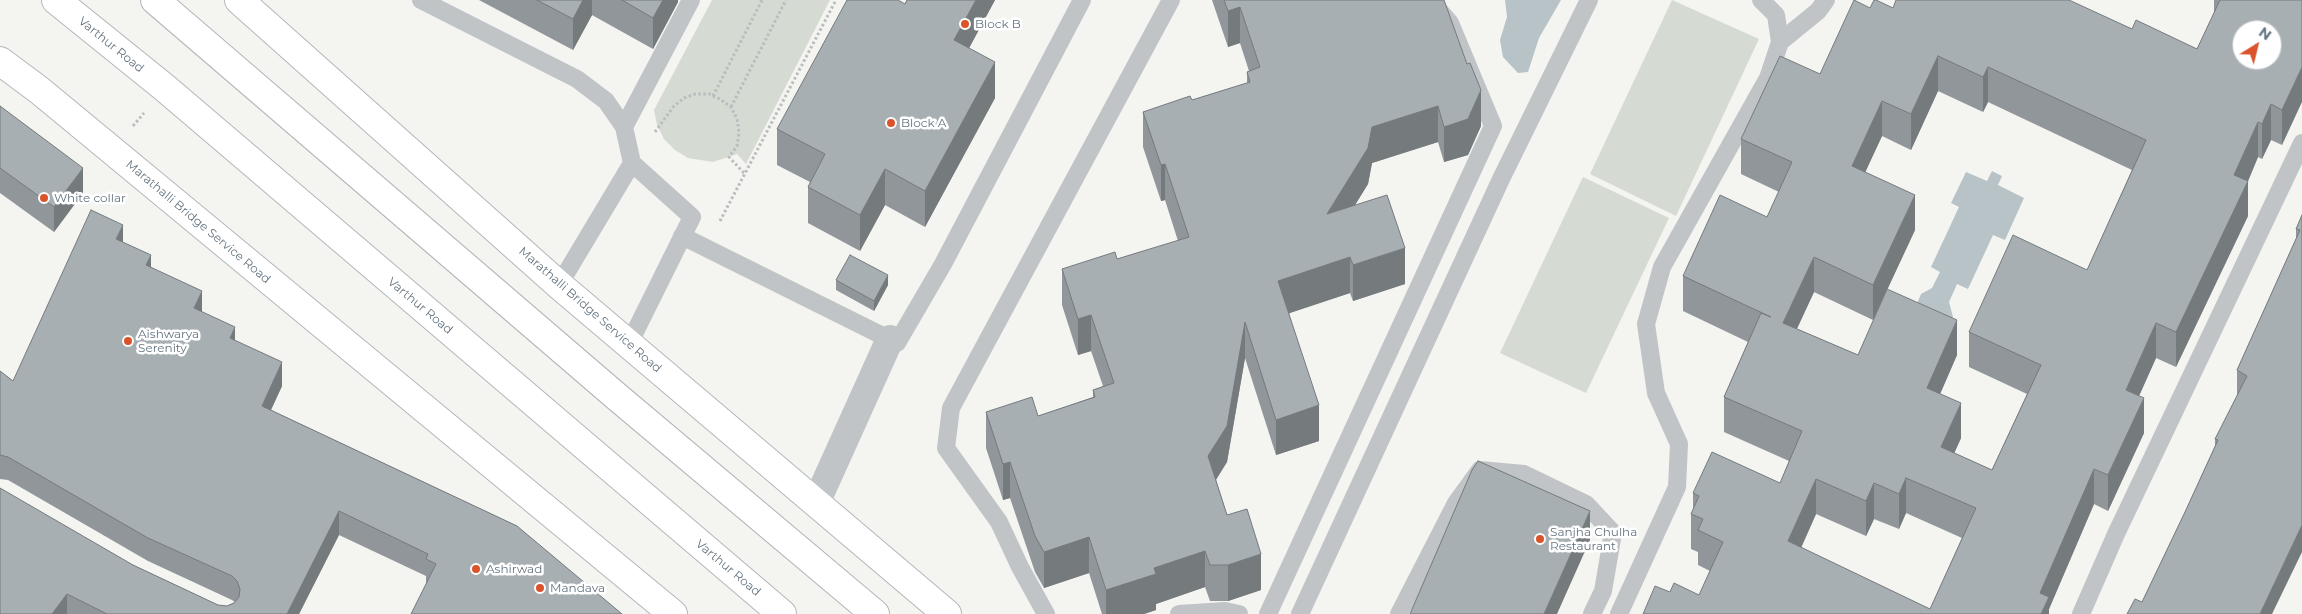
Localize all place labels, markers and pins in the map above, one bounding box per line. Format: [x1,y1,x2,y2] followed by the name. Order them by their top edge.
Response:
[975,17,1021,31] place label: Block B
[959,18,971,30] marker: Block B
[901,116,946,130] place label: Block A
[885,117,897,129] marker: Block A
[54,191,126,205] place label: White collar
[38,192,50,204] marker: White collar
[138,327,199,355] place label: Aishwarya Serenity
[122,335,134,347] marker: Aishwarya Serenity
[1550,525,1637,553] place label: Sanjha Chulha Restaurant
[1534,533,1546,545] marker: Sanjha Chulha Restaurant
[486,562,542,576] place label: Ashirwad
[470,563,482,575] marker: Ashirwad
[550,581,605,595] place label: Mandava
[534,582,546,594] marker: Mandava

